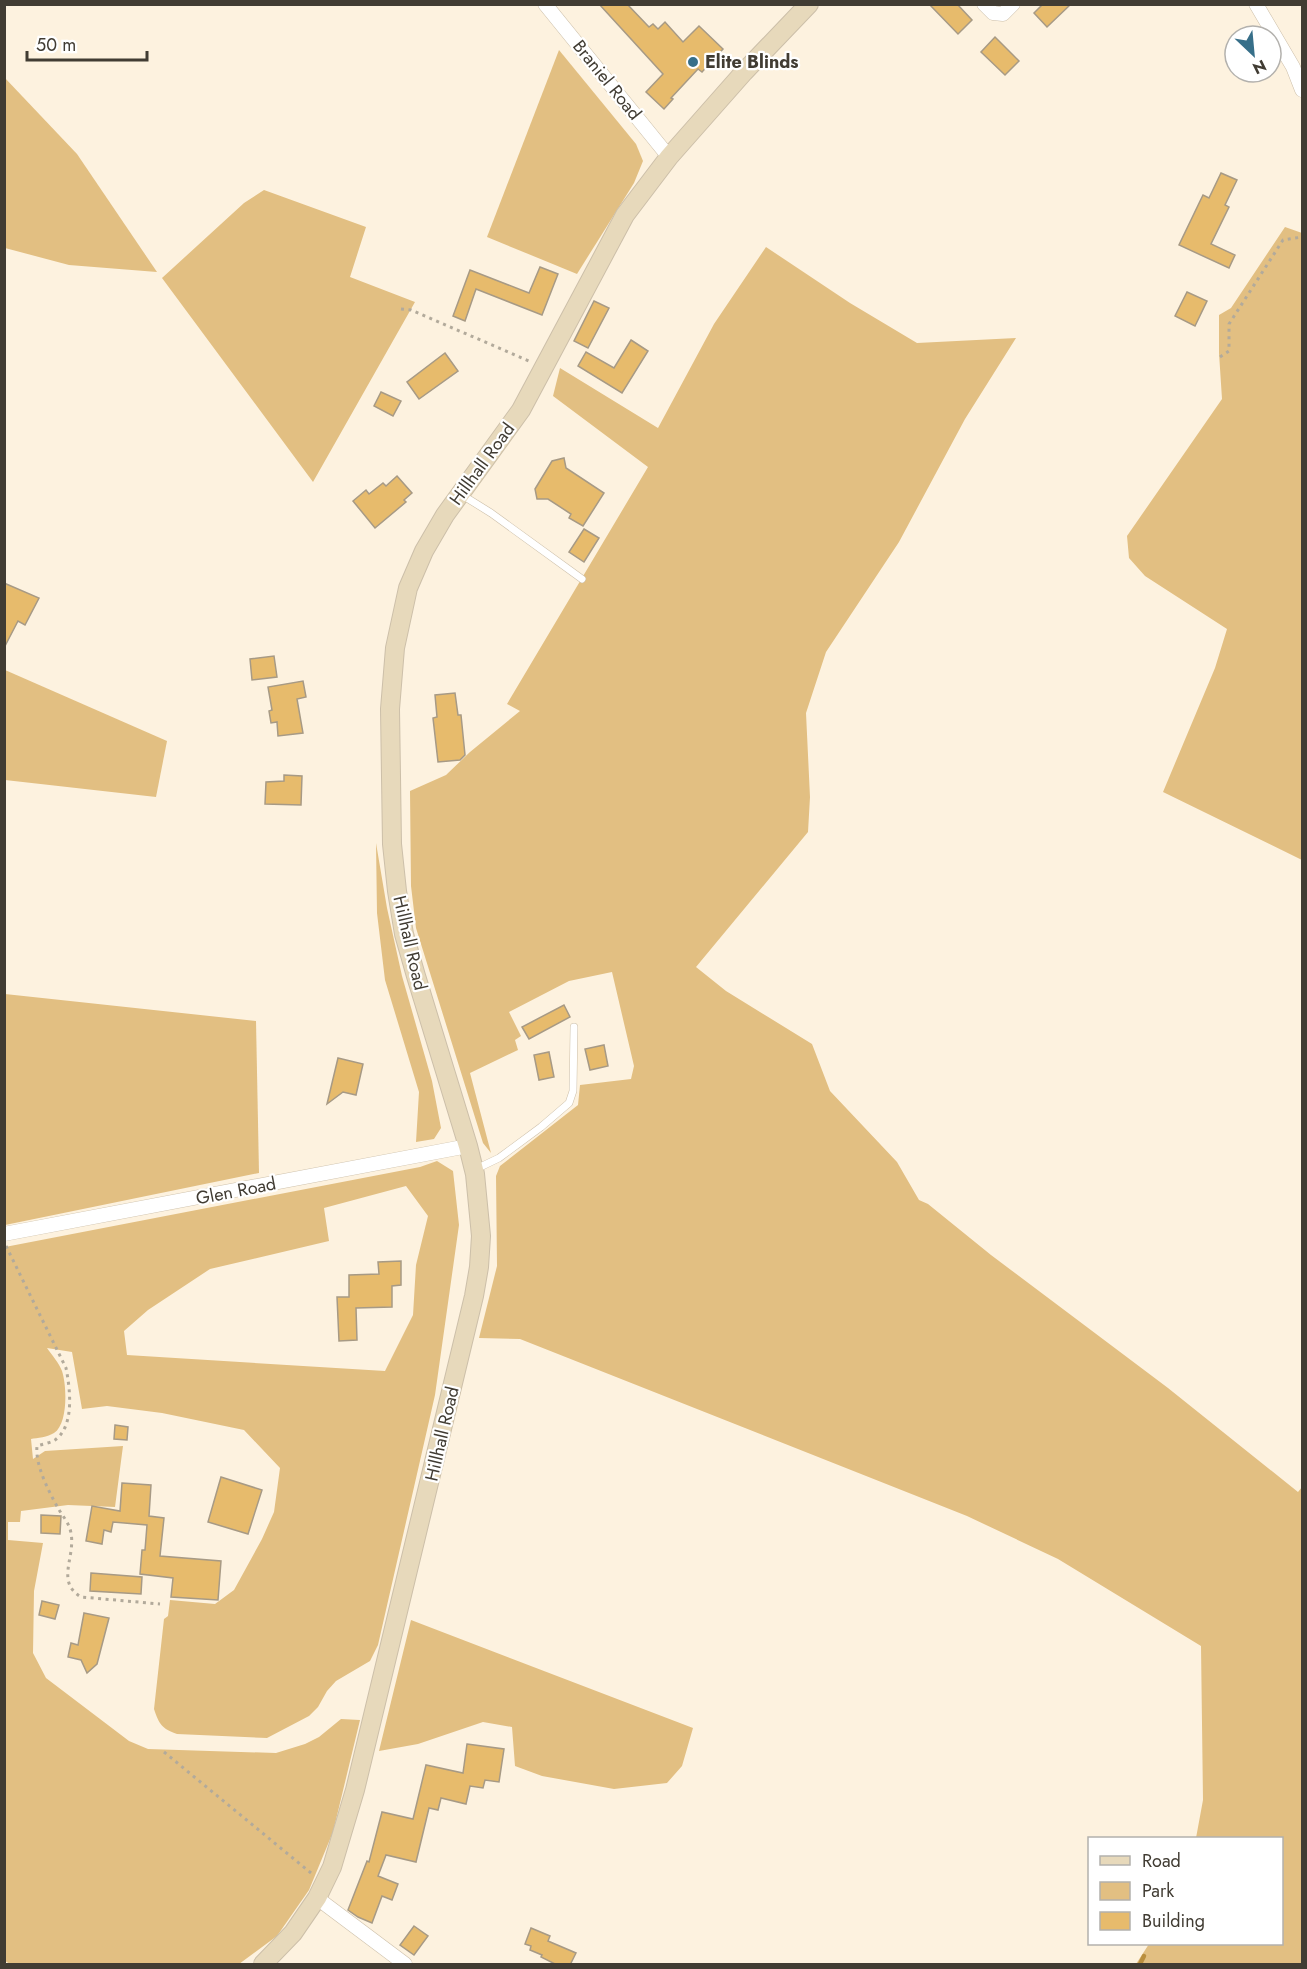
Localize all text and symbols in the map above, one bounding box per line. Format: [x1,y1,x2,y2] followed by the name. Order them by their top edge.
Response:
[27,24,147,62] scale bar
[1223,24,1283,84] north arrow
[36,32,76,58] text: 50 m
[566,34,648,126] street label: Braniel Road
[705,49,799,75] place label: Elite Blinds
[1249,54,1270,80] text: N
[686,55,700,69] marker: Elite Blinds
[443,417,521,511] street label: Hillhall Road
[386,893,434,993] street label: Hillhall Road
[194,1171,278,1211] street label: Glen Road
[418,1384,466,1484] street label: Hillhall Road
[1088,1837,1283,1945] legend
[1142,1848,1181,1874] text: Road
[1142,1878,1174,1904] text: Park
[1142,1908,1205,1934] text: Building

